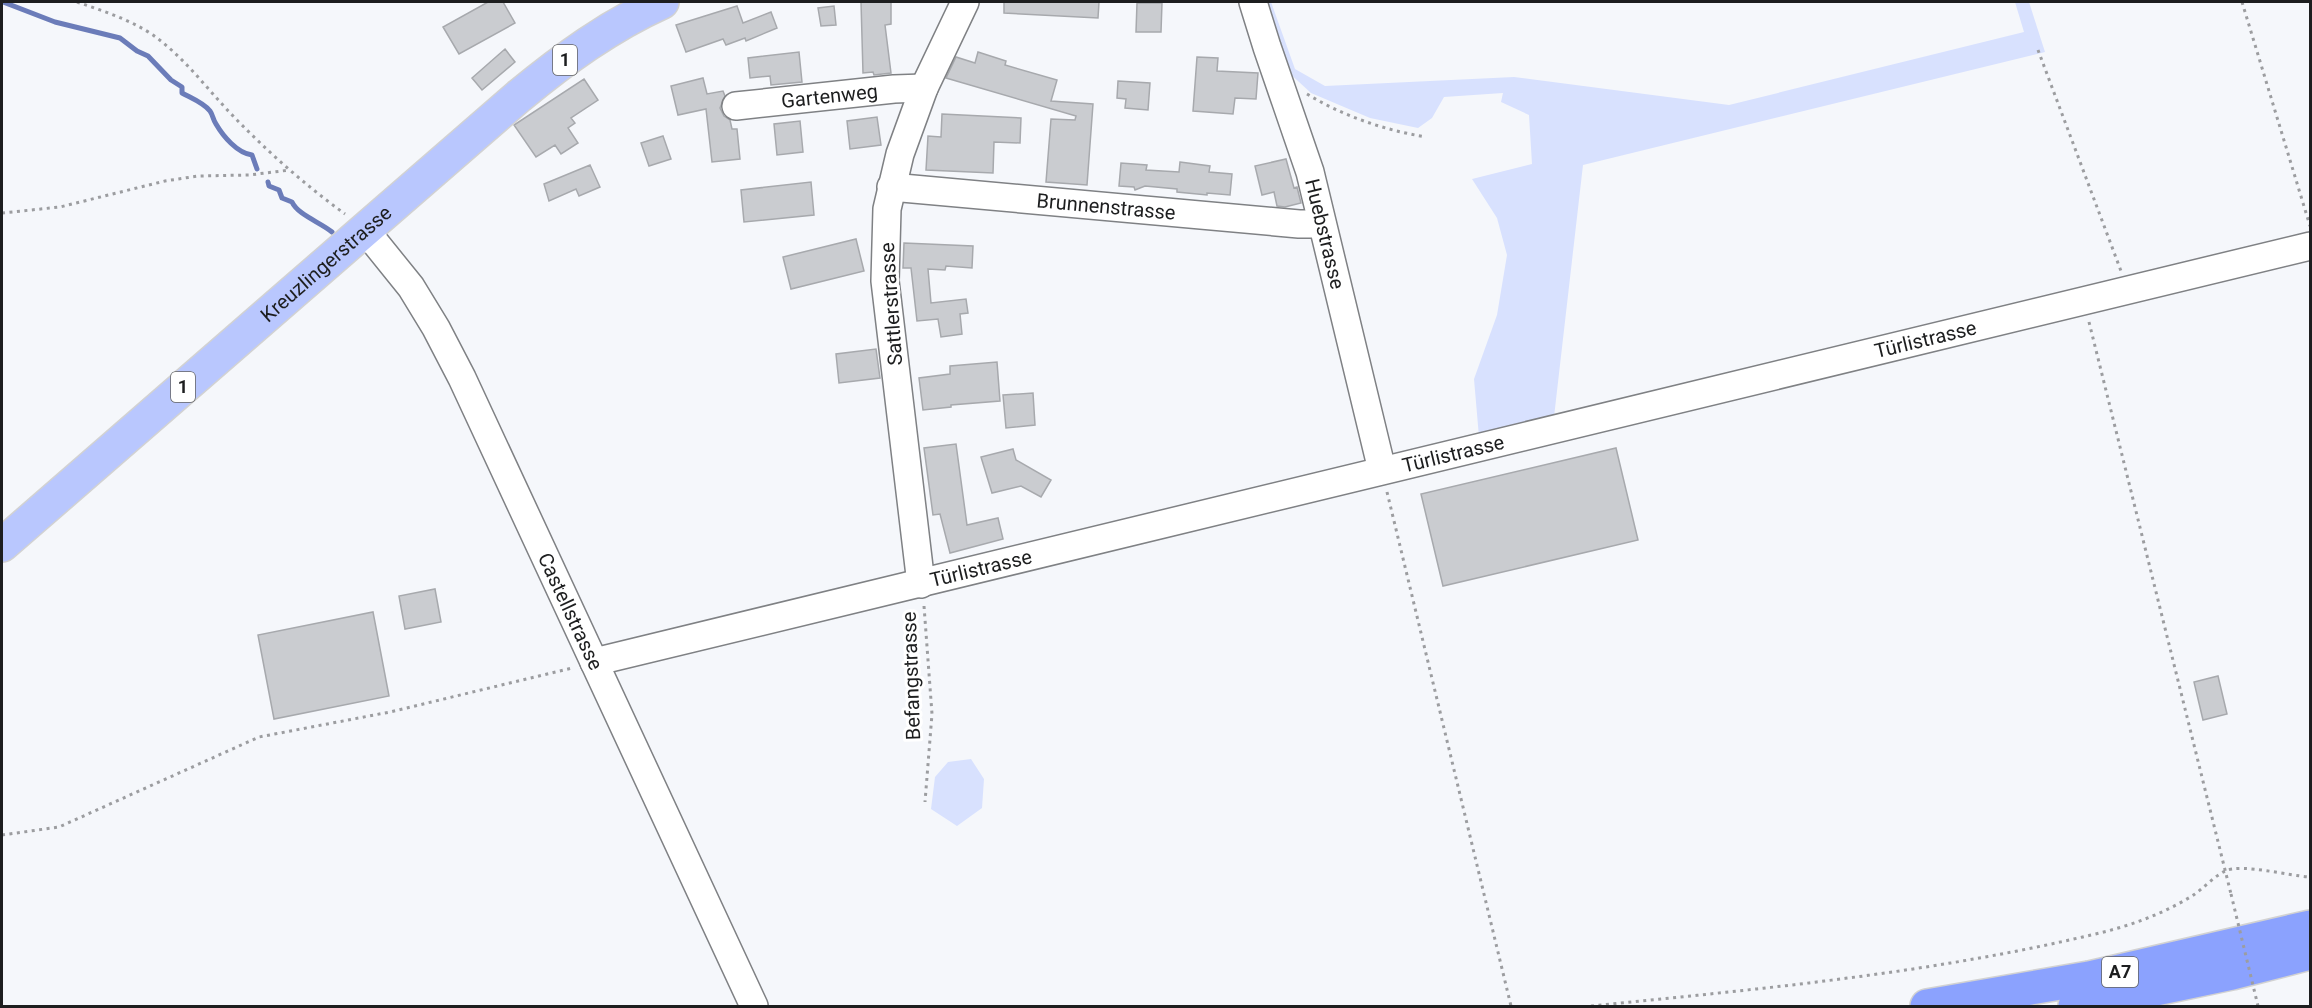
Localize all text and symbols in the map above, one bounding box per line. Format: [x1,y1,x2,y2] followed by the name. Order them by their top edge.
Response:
[553,45,577,75] road number: 1
[780,79,879,113] street label: Gartenweg
[1300,176,1350,291] street label: Huebstrasse
[1036,188,1177,225] street label: Brunnenstrasse
[256,200,396,327] street label: Kreuzlingerstrasse
[875,242,907,366] street label: Sattlerstrasse
[1872,315,1979,363] street label: Türlistrasse
[171,372,195,402] road number: 1
[1400,430,1506,478] street label: Türlistrasse
[927,544,1034,592] street label: Türlistrasse
[533,549,608,674] street label: Castellstrasse
[897,611,925,741] street label: Befangstrasse
[2102,957,2138,987] road number: A7

